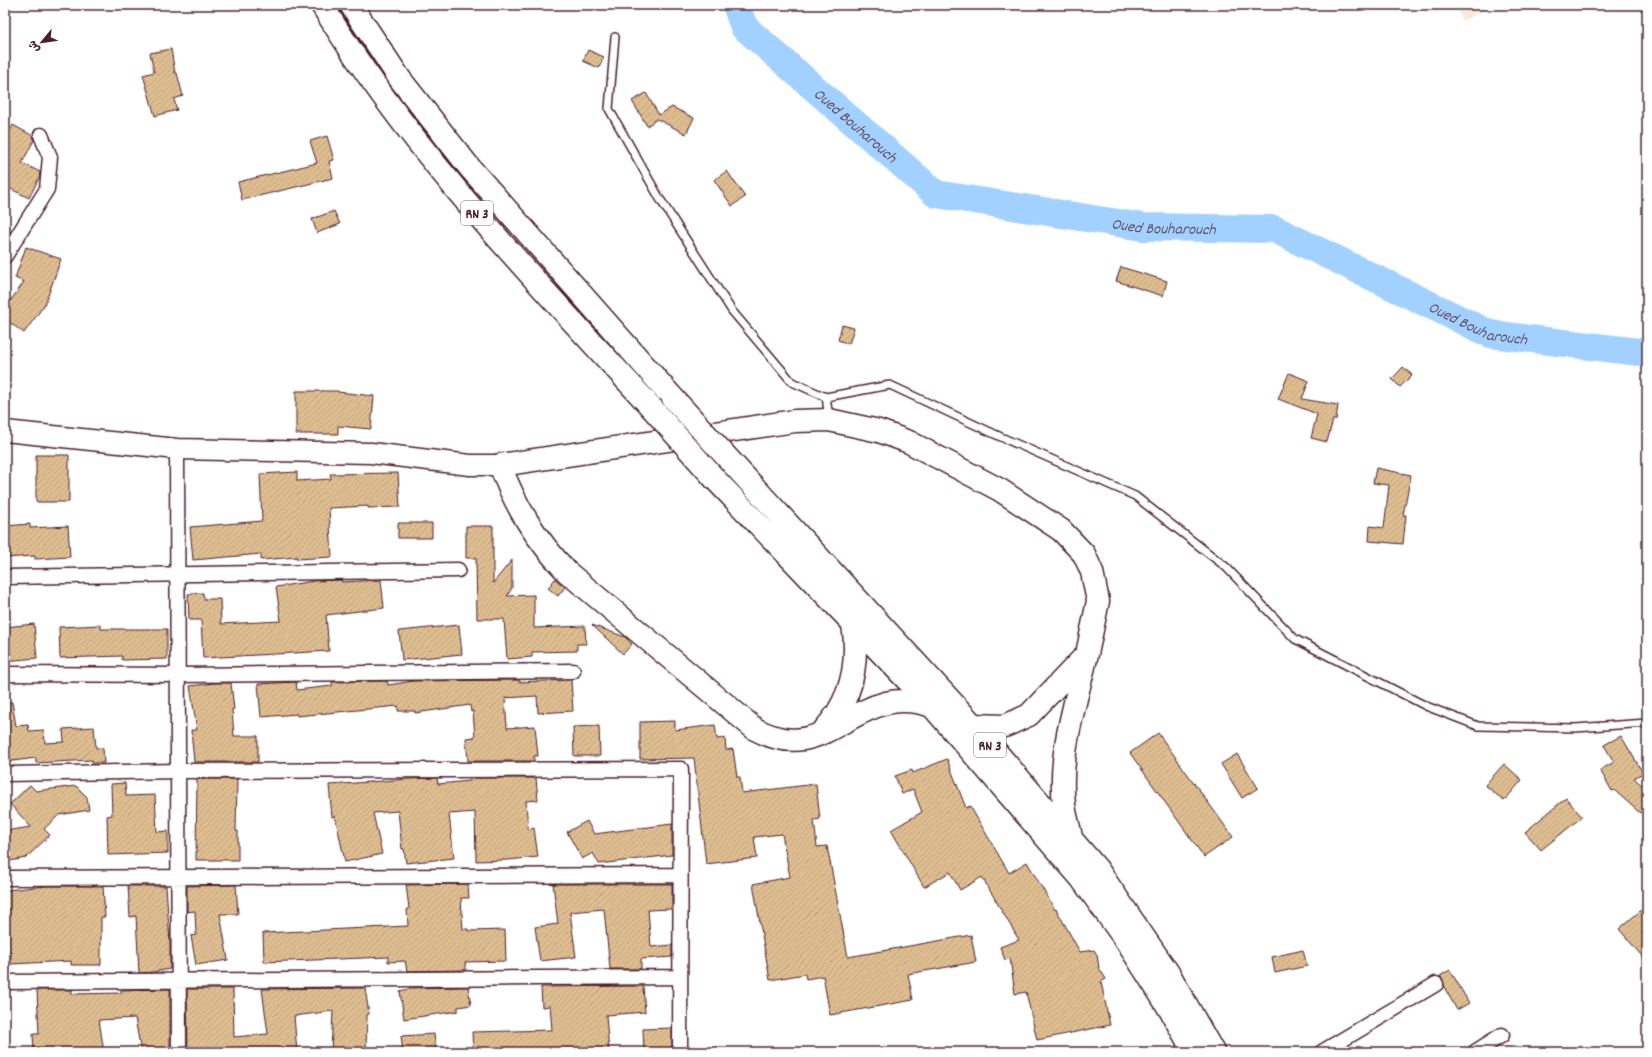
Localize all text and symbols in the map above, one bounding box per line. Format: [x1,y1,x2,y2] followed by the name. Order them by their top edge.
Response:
[22,22,62,62] north arrow
[25,37,45,55] text: ش
[807,83,902,170] water label: Oued Bouharouch
[461,201,493,225] road number: RN 3
[1109,213,1217,242] water label: Oued Bouharouch
[1424,297,1529,352] water label: Oued Bouharouch
[974,733,1006,757] road number: RN 3

